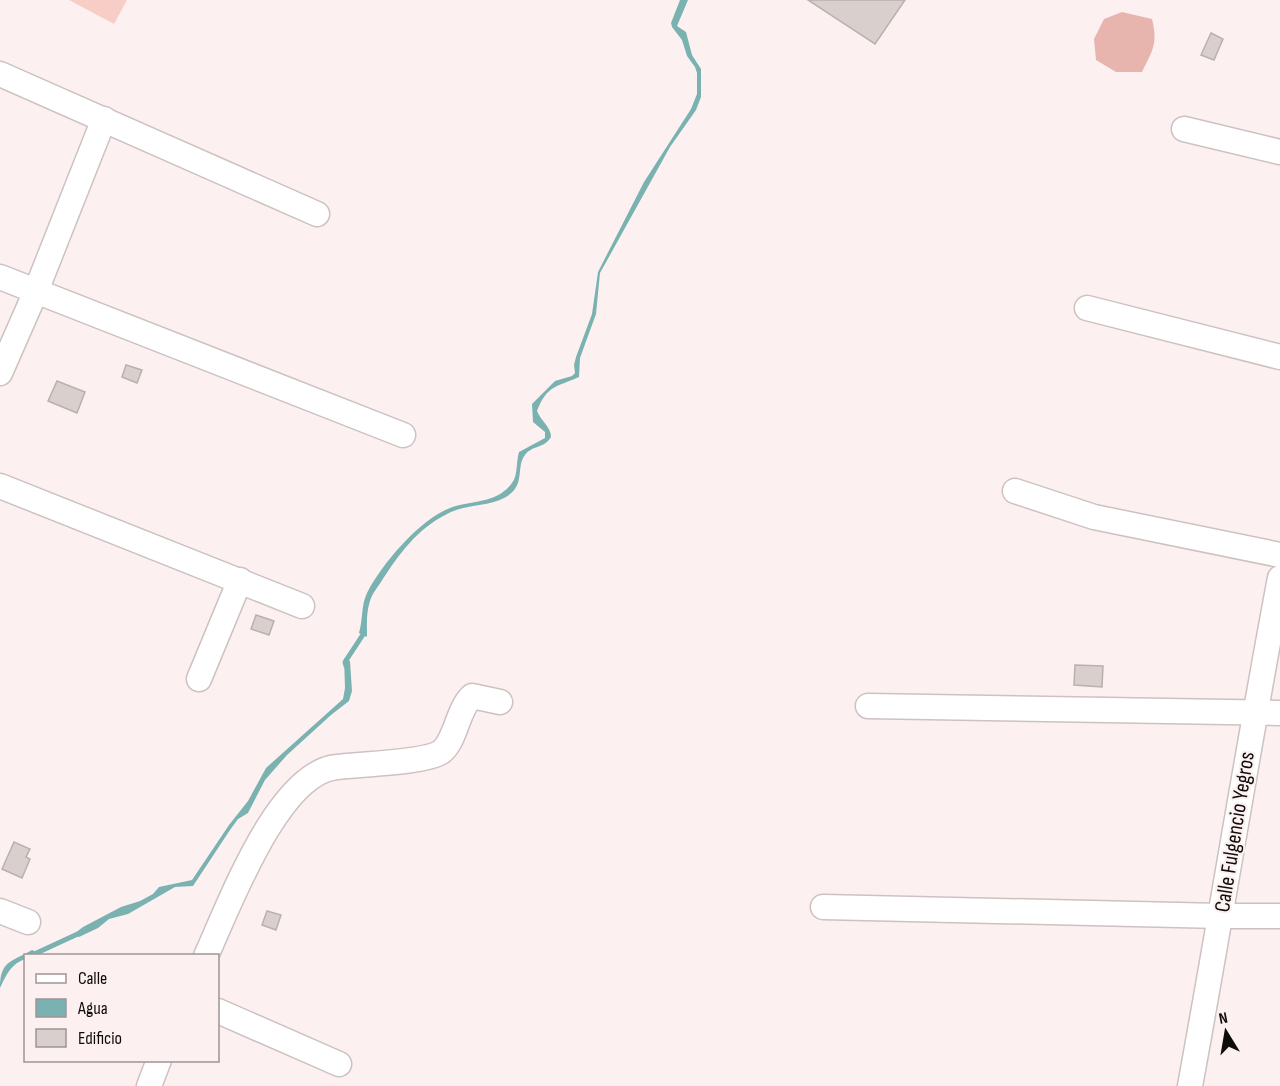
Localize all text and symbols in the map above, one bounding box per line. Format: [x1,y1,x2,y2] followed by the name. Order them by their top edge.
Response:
[1209,750,1261,914] street label: Calle Fulgencio Yegros
[24,954,219,1062] legend
[78,968,107,989] text: Calle
[77,998,108,1019] text: Agua
[1196,1002,1256,1062] north arrow
[1217,1009,1229,1029] text: N
[78,1028,122,1049] text: Edificio

